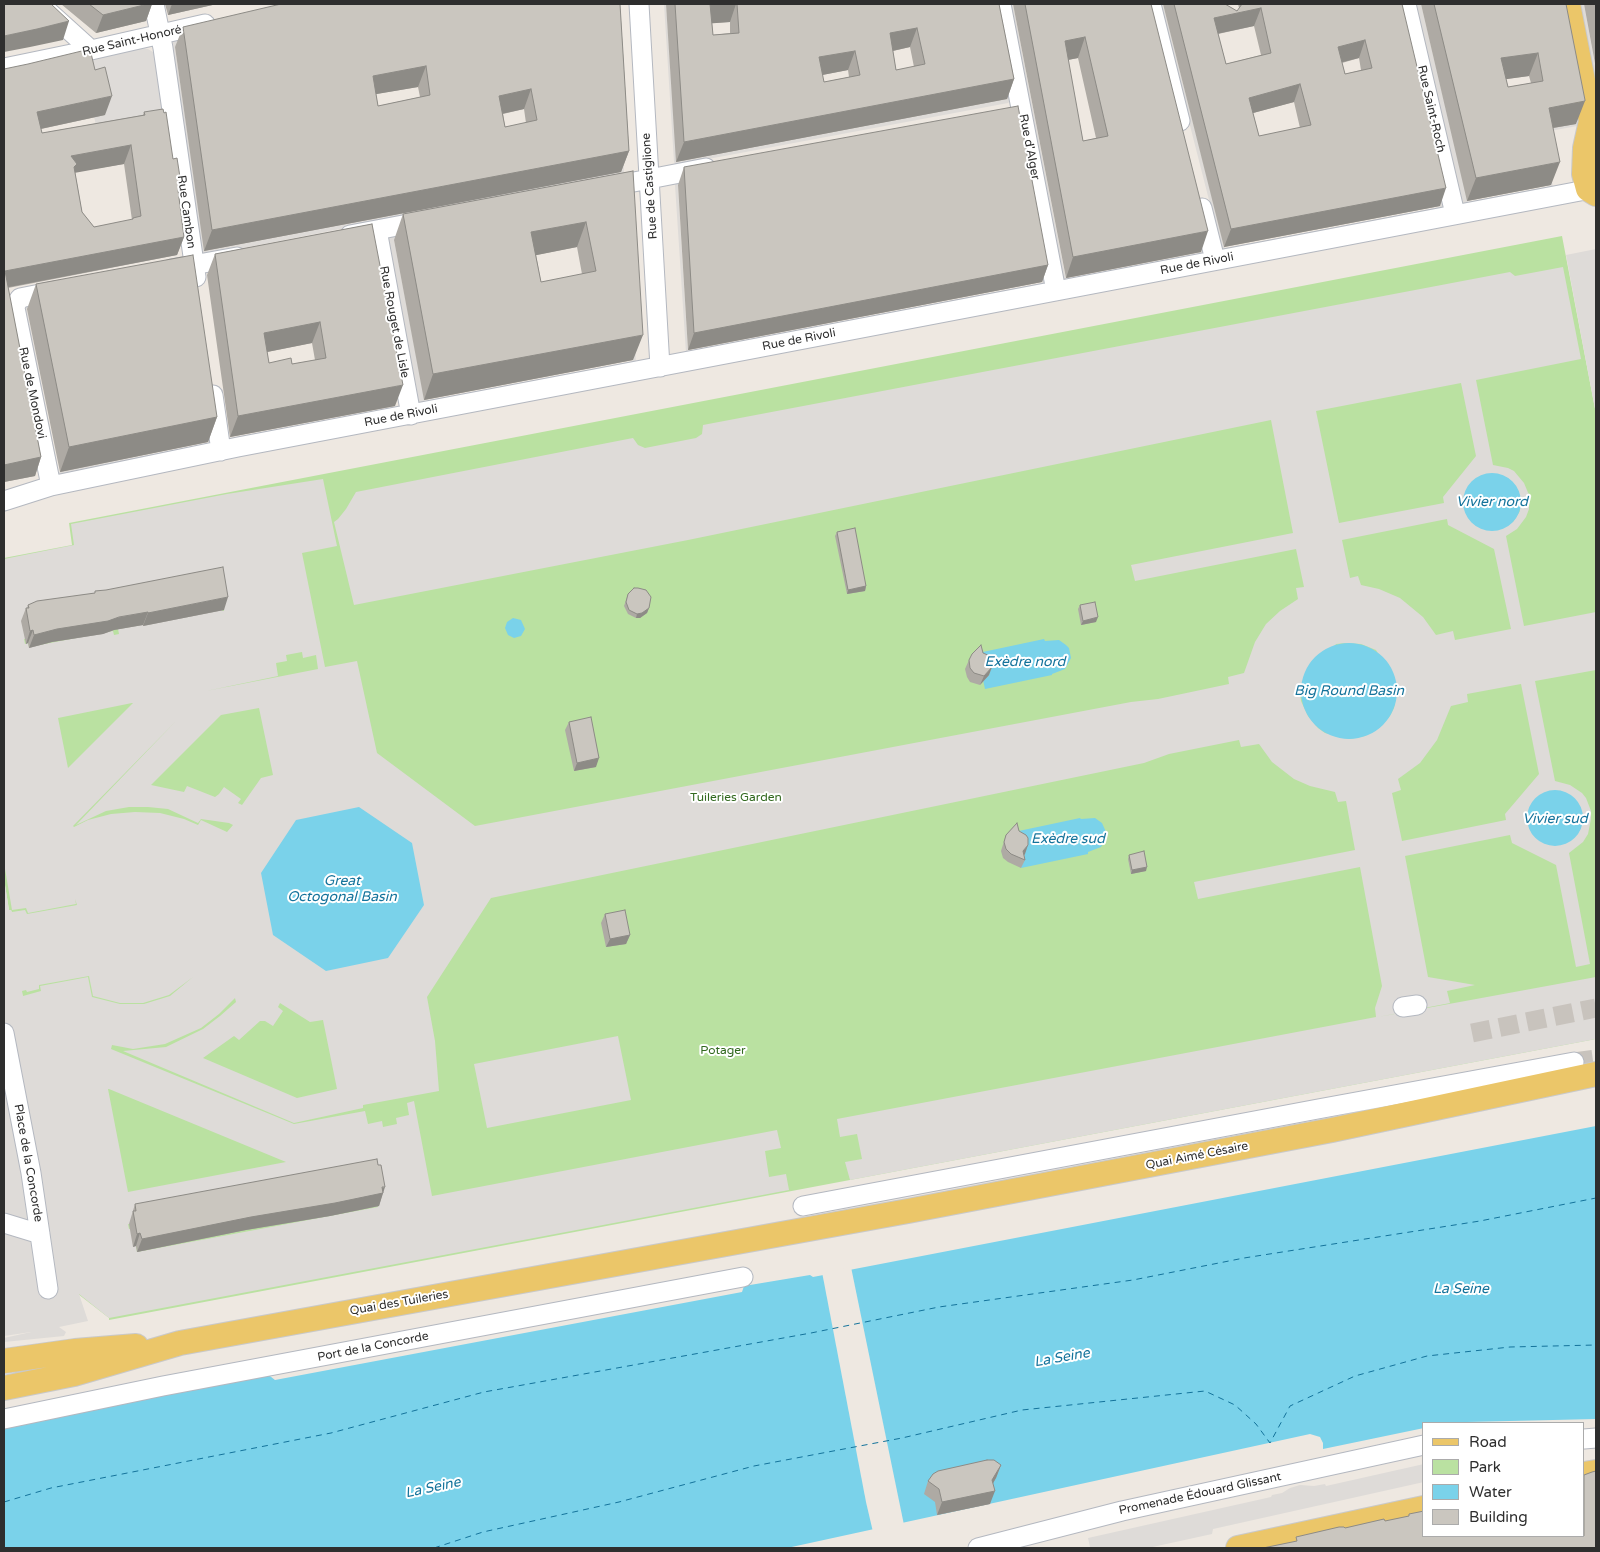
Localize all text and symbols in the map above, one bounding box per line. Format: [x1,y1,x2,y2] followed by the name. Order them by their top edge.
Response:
[81,23,183,59] street label: Rue Saint-Honoré
[1414,64,1448,154] street label: Rue Saint-Roch
[1016,113,1042,181] street label: Rue d'Alger
[639,132,661,240] street label: Rue de Castiglione
[174,174,198,250] street label: Rue Cambon
[1159,250,1235,278] street label: Rue de Rivoli
[376,265,412,379] street label: Rue Rouget de Lisle
[761,326,837,354] street label: Rue de Rivoli
[15,346,49,440] street label: Rue de Mondovi
[363,402,439,430] street label: Rue de Rivoli
[1456,494,1528,510] water label: Vivier nord
[985,654,1065,670] water label: Exèdre nord
[1294,683,1404,699] water label: Big Round Basin
[690,791,782,805] park label: Tuileries Garden
[1523,811,1587,827] water label: Vivier sud
[1031,831,1105,847] water label: Exèdre sud
[287,873,397,906] water label: Great Octogonal Basin
[700,1044,746,1058] park label: Potager
[11,1103,45,1223] street label: Place de la Concorde
[1144,1139,1250,1173] street label: Quai Aimé Césaire
[1433,1281,1489,1297] water label: La Seine
[349,1287,449,1319] street label: Quai des Tuileries
[316,1329,430,1365] street label: Port de la Concorde
[1033,1345,1091,1371] water label: La Seine
[1422,1422,1585,1537] legend
[1469,1433,1507,1451] text: Road
[1469,1458,1501,1476] text: Park
[1118,1470,1282,1518] street label: Promenade Édouard Glissant
[404,1474,462,1502] water label: La Seine
[1469,1483,1512,1501] text: Water
[1469,1508,1528,1526] text: Building

